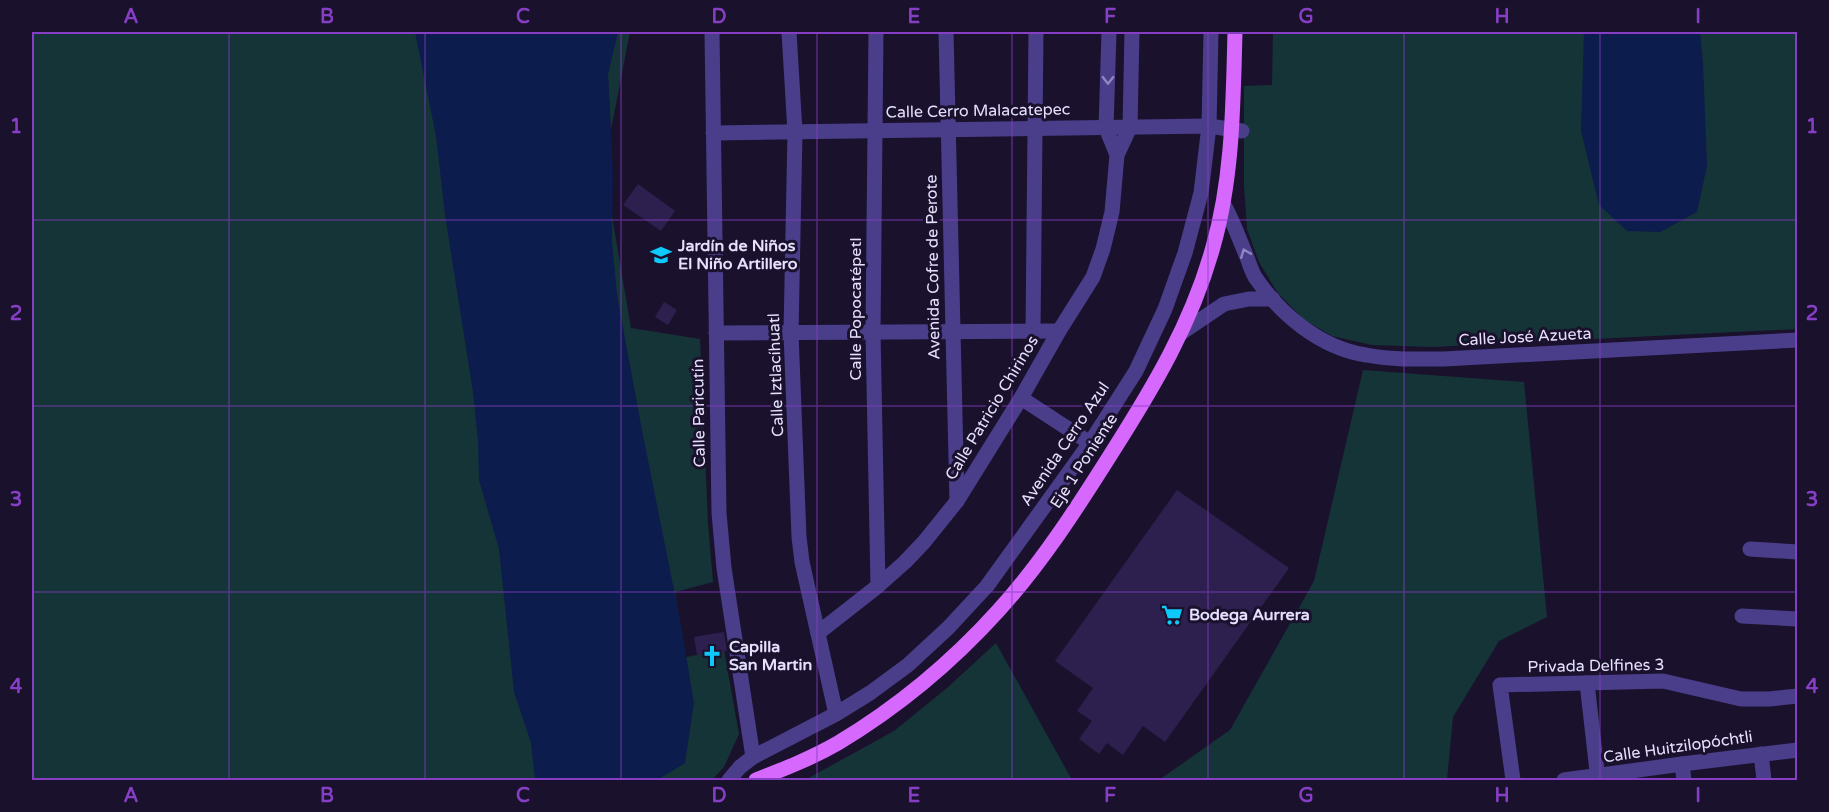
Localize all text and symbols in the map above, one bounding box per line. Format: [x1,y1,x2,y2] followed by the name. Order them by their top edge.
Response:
[124,5,139,29] text: A
[320,5,334,29] text: B
[516,5,530,29] text: C
[711,5,727,29] text: D
[908,5,921,29] text: E
[1104,5,1116,29] text: F
[1298,5,1314,29] text: G
[1494,5,1510,29] text: H
[1695,5,1701,29] text: I
[1101,75,1114,84] one-way arrow
[886,99,1070,123] street label: Calle Cerro Malacatepec
[10,115,22,139] text: 1
[1806,115,1818,139] text: 1
[921,174,945,360] street label: Avenida Cofre de Perote
[677,236,798,274] place label: Jardín de Niños El Niño Artillero
[846,237,866,381] street label: Calle Popocatépetl
[649,243,673,267] school or university icon: Jardín de Niños El Niño Artillero
[1240,249,1252,260] one-way arrow
[10,302,22,326] text: 2
[1806,302,1818,326] text: 2
[764,313,788,437] street label: Calle Iztlacíhuatl
[1458,324,1592,350] street label: Calle José Azueta
[941,332,1043,484] street label: Calle Patricio Chirinos
[688,358,710,468] street label: Calle Paricutín
[1016,378,1114,510] street label: Avenida Cerro Azul
[1046,410,1122,512] street label: Eje 1 Poniente
[10,488,22,512] text: 3
[1806,488,1818,512] text: 3
[1160,603,1184,627] supermarket icon: Bodega Aurrera
[1189,605,1310,625] place label: Bodega Aurrera
[729,637,812,675] place label: Capilla San Martin
[700,644,724,668] church icon: Capilla San Martin
[1527,655,1665,677] street label: Privada Delfines 3
[10,675,23,699] text: 4
[1806,675,1819,699] text: 4
[1602,727,1754,767] street label: Calle Huitzilopóchtli
[124,784,139,808] text: A
[320,784,334,808] text: B
[516,784,530,808] text: C
[711,784,727,808] text: D
[908,784,921,808] text: E
[1104,784,1116,808] text: F
[1298,784,1314,808] text: G
[1494,784,1510,808] text: H
[1695,784,1701,808] text: I

